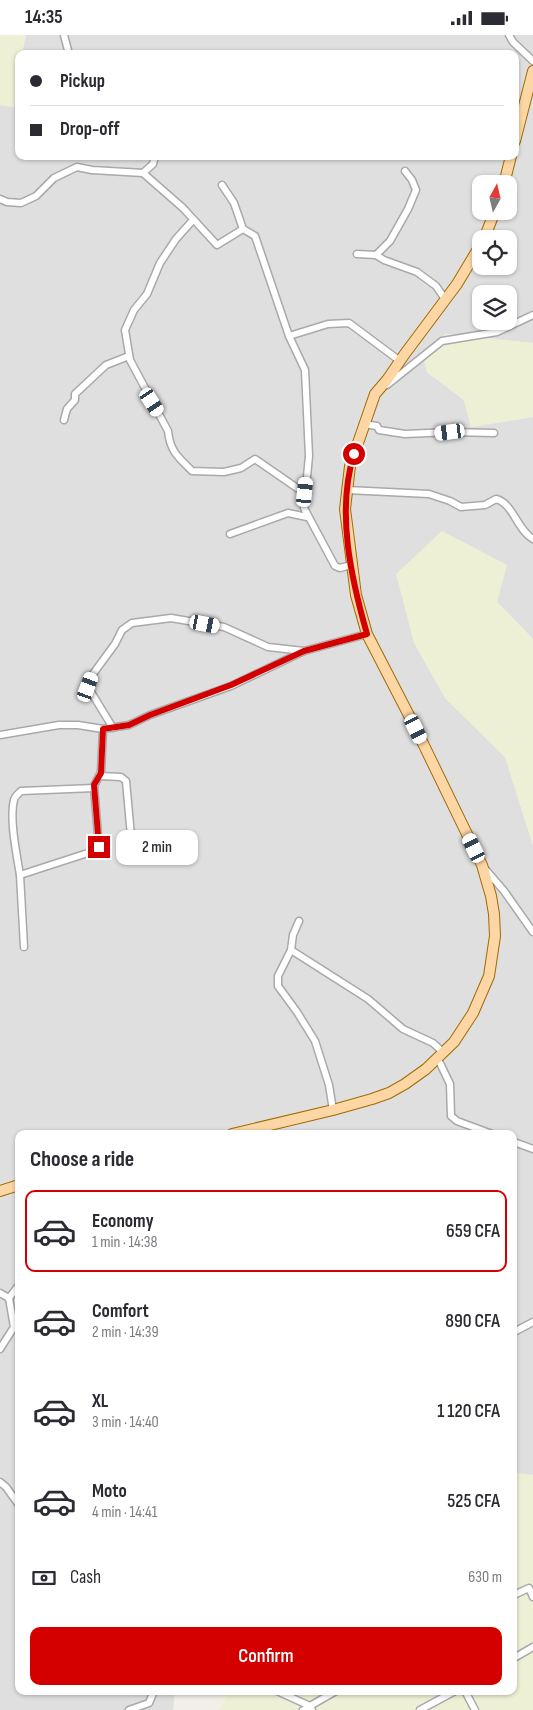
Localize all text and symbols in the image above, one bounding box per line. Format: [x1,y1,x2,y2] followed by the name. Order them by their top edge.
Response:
[25,6,63,29] text: 14:35
[60,70,105,93] text: Pickup
[60,118,120,141] text: Drop-off
[472,175,518,220] north arrow
[472,175,517,330] map controls
[472,230,517,275] button: locate
[472,285,517,330] button: layers
[137,385,166,419] car
[434,423,465,441] car
[343,443,365,465] route start
[295,476,314,508] car
[188,614,221,634] car
[75,670,100,704] car
[402,712,429,746] car
[116,829,199,865] callout: 2 min
[460,831,487,865] car
[88,836,110,858] route end
[142,838,172,857] text: 2 min
[30,1146,134,1173] text: Choose a ride
[32,1209,77,1254] icon: car
[92,1210,154,1233] text: Economy
[446,1220,500,1243] text: 659 CFA
[92,1233,158,1252] text: 1 min · 14:38
[32,1299,77,1344] icon: car
[92,1300,149,1323] text: Comfort
[445,1310,500,1333] text: 890 CFA
[92,1323,159,1342] text: 2 min · 14:39
[32,1389,77,1434] icon: car
[92,1390,108,1413] text: XL
[437,1400,500,1423] text: 1 120 CFA
[92,1413,159,1432] text: 3 min · 14:40
[32,1479,77,1524] icon: car
[92,1480,127,1503] text: Moto
[447,1490,500,1513] text: 525 CFA
[92,1503,157,1522] text: 4 min · 14:41
[30,1564,58,1592] icon: cash
[70,1566,101,1589] text: Cash
[468,1568,502,1587] text: 630 m
[30,1627,502,1685] button: Confirm

